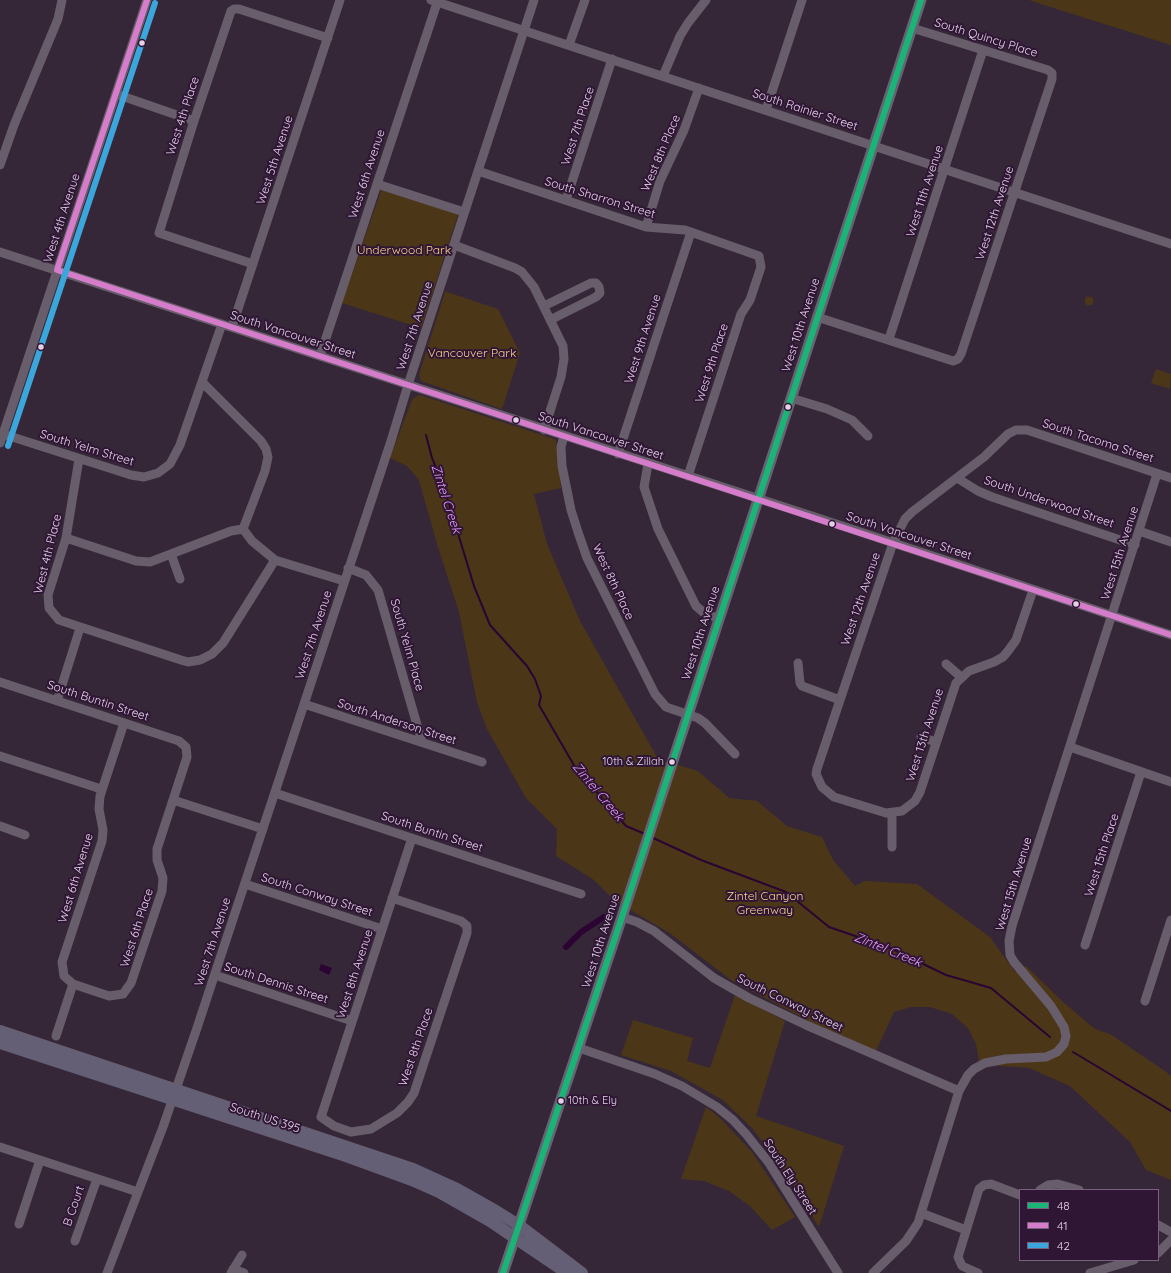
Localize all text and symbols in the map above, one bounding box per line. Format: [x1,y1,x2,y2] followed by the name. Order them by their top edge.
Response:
[933,15,1039,61] street label: South Quincy Place
[137,38,147,48] unlabelled marker
[164,75,202,157] street label: West 4th Place
[559,85,597,167] street label: West 7th Place
[751,86,859,134] street label: South Rainier Street
[638,112,684,194] street label: West 8th Place
[254,114,296,206] street label: West 5th Avenue
[346,128,388,220] street label: West 6th Avenue
[903,143,947,239] street label: West 11th Avenue
[973,164,1017,262] street label: West 12th Avenue
[41,172,83,264] street label: West 4th Avenue
[543,174,657,222] street label: South Sharron Street
[357,243,451,257] park label: Underwood Park
[779,276,823,374] street label: West 10th Avenue
[394,280,436,372] street label: West 7th Avenue
[622,293,664,385] street label: West 9th Avenue
[228,308,358,362] street label: South Vancouver Street
[692,322,732,404] street label: West 9th Place
[36,342,46,352] unlabelled marker
[428,346,516,360] park label: Vancouver Park
[783,402,793,412] unlabelled marker
[536,409,666,463] street label: South Vancouver Street
[511,415,521,425] unlabelled marker
[1041,416,1155,466] street label: South Tacoma Street
[38,427,136,469] street label: South Yelm Street
[427,462,465,536] water label: Zintel Creek
[982,473,1116,531] street label: South Underwood Street
[1098,504,1142,602] street label: West 15th Avenue
[844,509,974,563] street label: South Vancouver Street
[31,513,65,595] street label: West 4th Place
[827,519,837,529] unlabelled marker
[589,542,637,622] street label: West 8th Place
[838,551,884,647] street label: West 12th Avenue
[679,584,723,682] street label: West 10th Avenue
[293,589,335,681] street label: West 7th Avenue
[387,597,427,693] street label: South Yelm Place
[1071,599,1081,609] unlabelled marker
[45,678,151,724] street label: South Buntin Street
[903,687,947,783] street label: West 13th Avenue
[336,696,458,748] street label: South Anderson Street
[603,755,664,769] place label: 10th & Zillah
[667,757,677,767] marker: 10th & Zillah
[569,760,627,824] water label: Zintel Creek
[379,809,485,855] street label: South Buntin Street
[1082,812,1122,898] street label: West 15th Place
[56,832,96,924] street label: West 6th Avenue
[993,835,1035,933] street label: West 15th Avenue
[260,870,374,920] street label: South Conway Street
[117,887,157,969] street label: West 6th Place
[727,889,803,917] park label: Zintel Canyon Greenway
[579,892,623,990] street label: West 10th Avenue
[192,896,234,988] street label: West 7th Avenue
[334,928,376,1020] street label: West 8th Avenue
[852,929,924,971] water label: Zintel Creek
[222,959,330,1007] street label: South Dennis Street
[735,971,845,1035] street label: South Conway Street
[396,1006,436,1088] street label: West 8th Place
[568,1094,617,1108] place label: 10th & Ely
[556,1096,566,1106] marker: 10th & Ely
[228,1100,302,1136] street label: South US 395
[760,1136,820,1218] street label: South Ely Street
[60,1184,88,1228] street label: B Court
[1019,1189,1159,1261] legend
[1057,1198,1070,1213] text: 48
[1057,1218,1068,1233] text: 41
[1057,1238,1070,1253] text: 42

